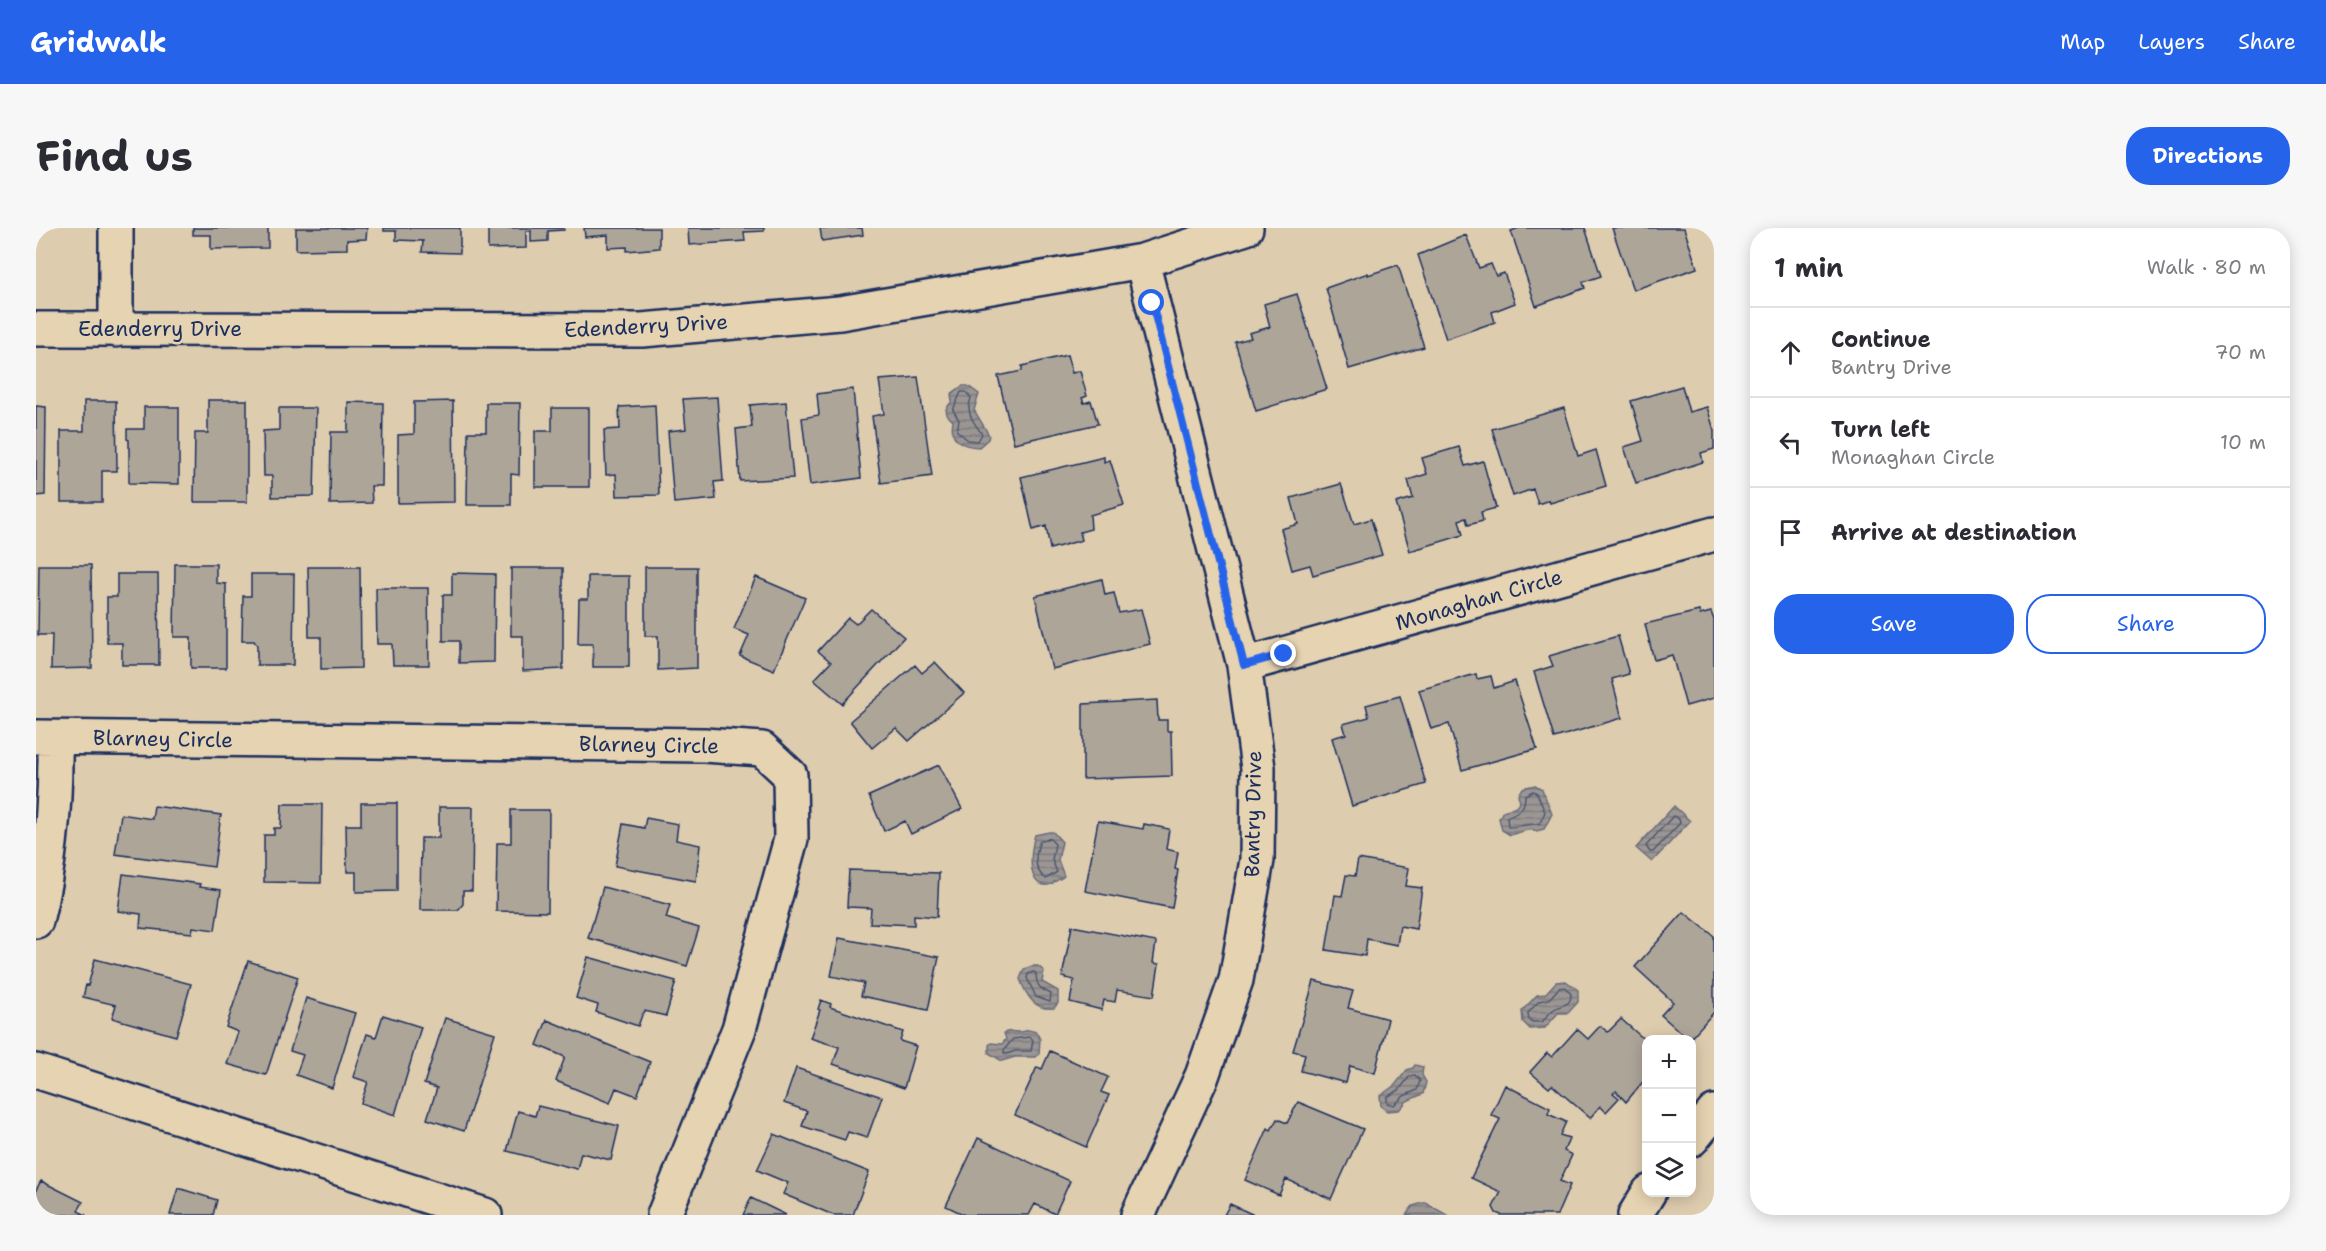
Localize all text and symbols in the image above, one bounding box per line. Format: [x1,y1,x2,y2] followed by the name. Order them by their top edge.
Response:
[30,23,167,61] text: Gridwalk
[2060,28,2105,56] text: Map
[2138,28,2205,56] text: Layers
[2238,28,2296,56] text: Share
[2126,127,2290,185] button: Directions
[36,128,193,184] text: Find us
[1774,250,1843,285] text: 1 min
[2147,254,2266,280] text: Walk · 80 m
[1138,289,1164,315] route start
[563,308,729,344] street label: Edenderry Drive
[78,315,242,343] street label: Edenderry Drive
[1831,325,1931,354] text: Continue
[1774,336,1807,369] icon: ahead
[2214,339,2266,365] text: 70 m
[1831,354,1952,380] text: Bantry Drive
[1831,415,1930,444] text: Turn left
[1774,426,1807,459] icon: left
[2220,429,2266,455] text: 10 m
[1831,444,1995,470] text: Monaghan Circle
[1774,516,1807,549] icon: arrive
[1831,518,2077,547] text: Arrive at destination
[1392,563,1566,637] street label: Monaghan Circle
[1774,594,2014,654] button: Save
[2026,594,2266,654] button: Share
[1270,640,1296,666] route end
[93,724,233,754] street label: Blarney Circle
[579,730,719,760] street label: Blarney Circle
[1238,750,1268,878] street label: Bantry Drive
[1642,1035,1696,1197] map controls
[1642,1035,1696,1089] button: +
[1642,1089,1696,1143] button: −
[1642,1143,1696,1197] button: layers

